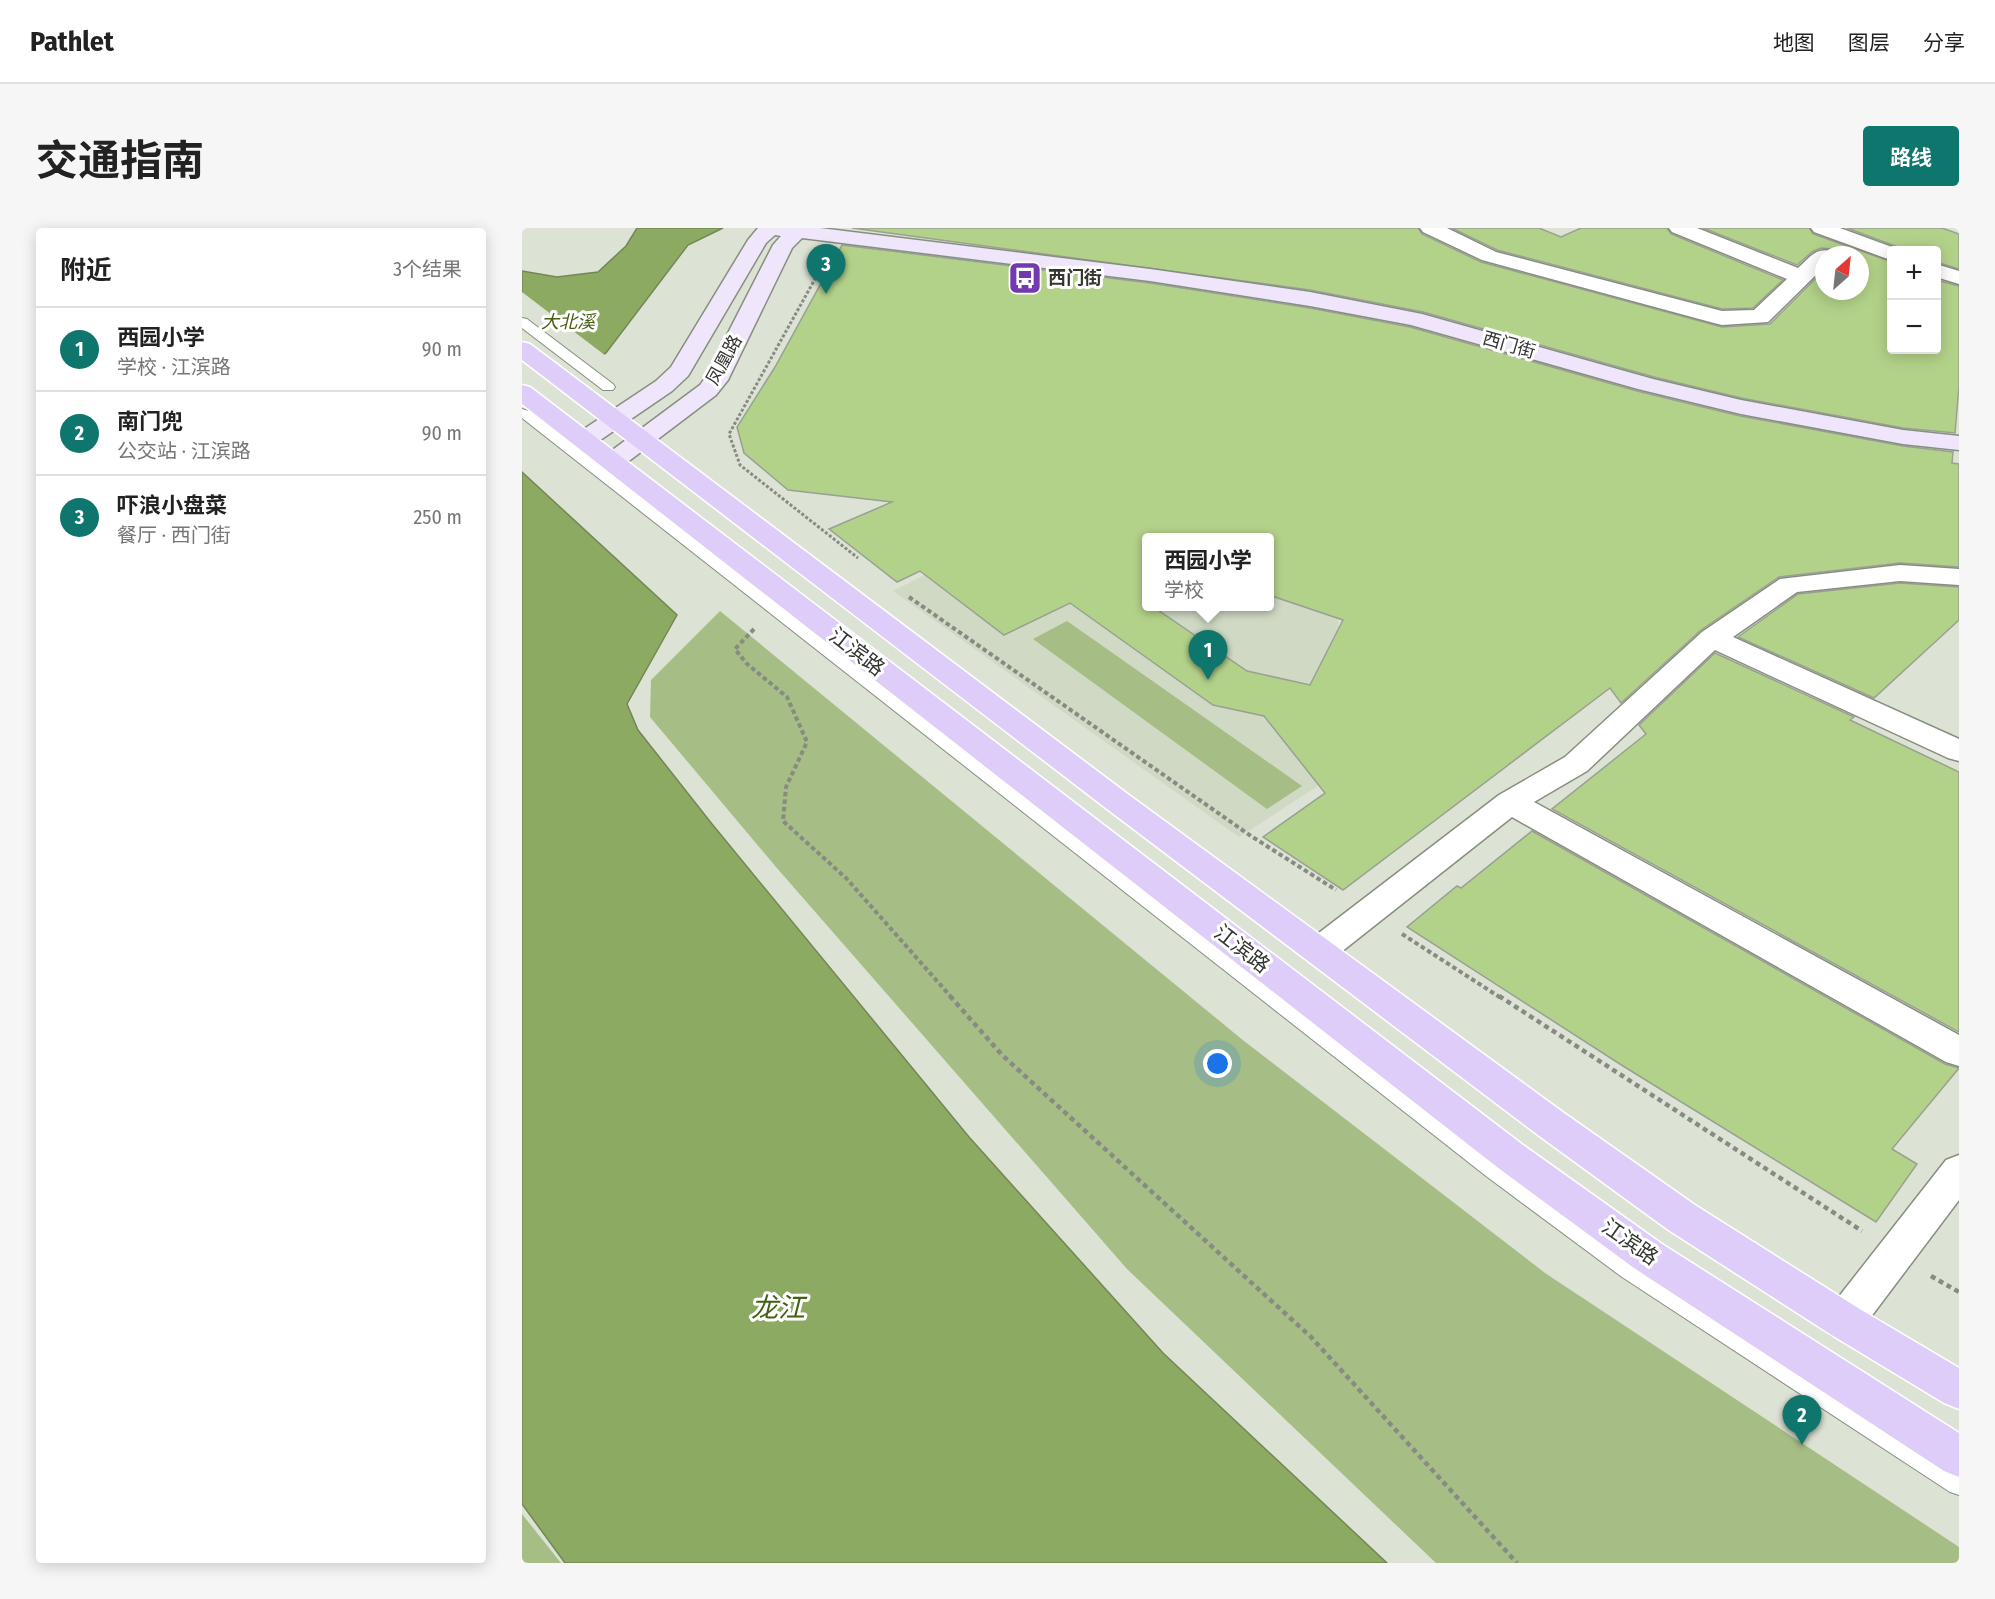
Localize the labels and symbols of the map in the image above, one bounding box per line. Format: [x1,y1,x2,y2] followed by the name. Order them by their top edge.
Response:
[806,244,846,294] pin: 3
[1815,246,1869,300] north arrow
[1007,260,1043,296] bus stop icon: 西门街
[1048,267,1102,289] place label: 西门街
[541,311,597,333] water label: 大北溪
[1480,327,1538,363] street label: 西门街
[701,331,747,389] street label: 凤凰路
[824,622,890,682] street label: 江滨路
[1188,630,1228,680] pin: 1
[1209,919,1275,979] street label: 江滨路
[1203,1049,1232,1078] your location
[1597,1213,1663,1271] street label: 江滨路
[751,1292,808,1324] water label: 龙江
[1782,1396,1822,1445] pin: 2

